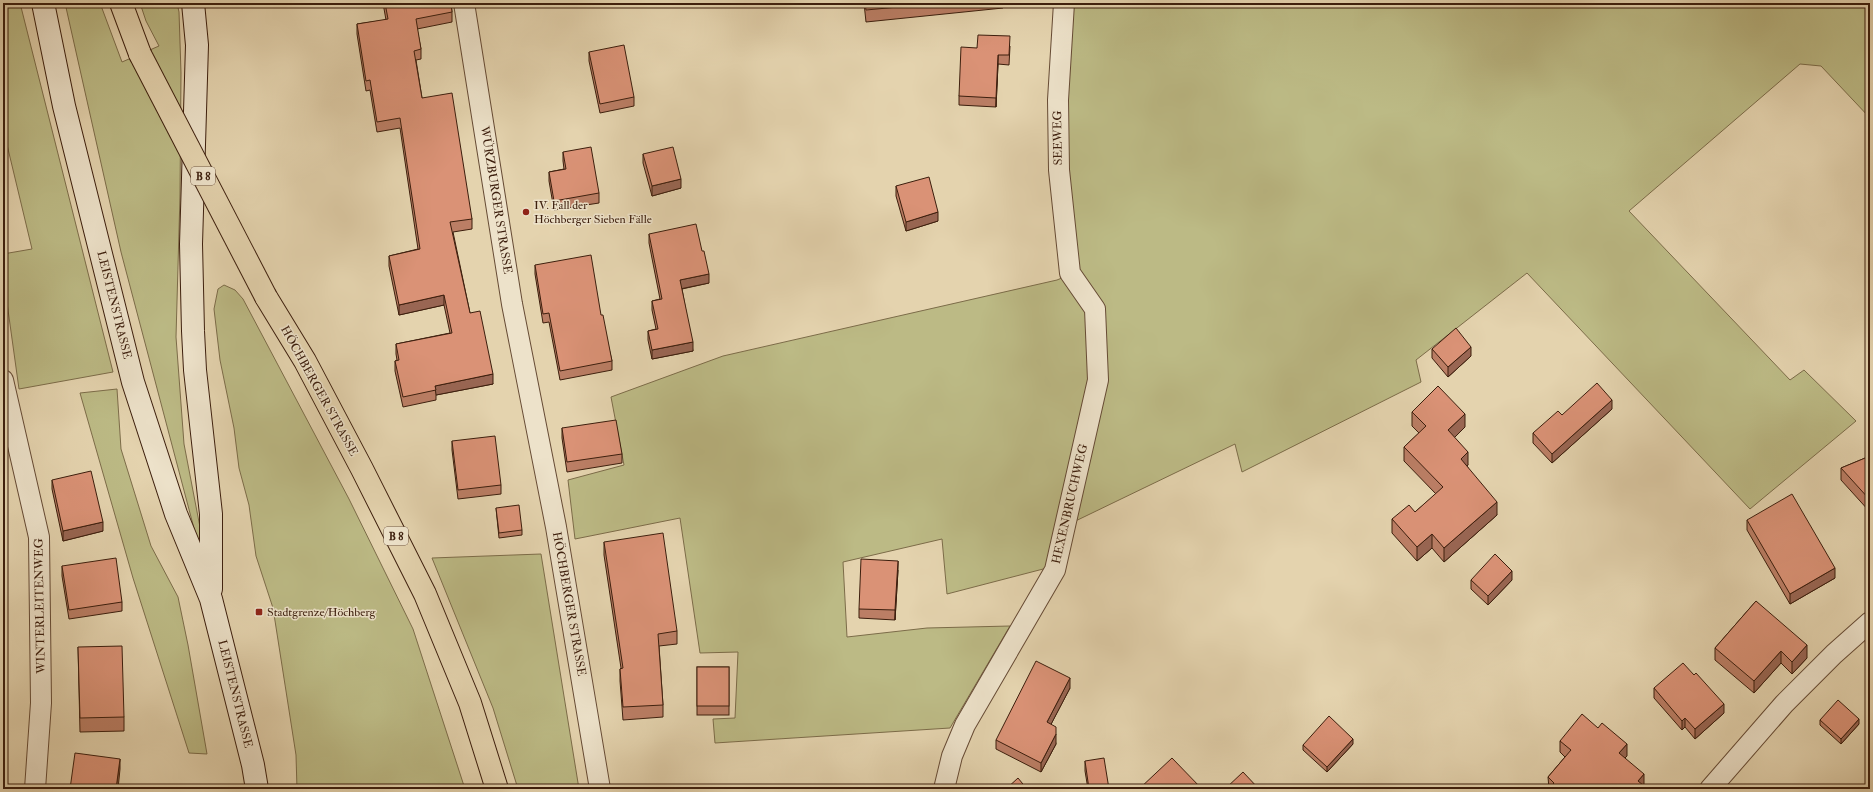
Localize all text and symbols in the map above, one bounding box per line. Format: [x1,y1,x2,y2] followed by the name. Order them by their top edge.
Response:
[1050,110,1066,166] street label: SEEWEG
[477,124,515,275] street label: WÜRZBURGER STRASSE
[191,167,215,185] road number: B 8
[534,198,652,227] place label: IV. Fall der Höchberger Sieben Fälle
[521,207,531,217] marker: IV. Fall der Höchberger Sieben Fälle
[93,249,135,361] street label: LEISTENSTRASSE
[277,323,361,459] street label: HÖCHBERGER STRASSE
[1049,443,1091,565] street label: HEXENBRUCHWEG
[384,527,408,545] road number: B 8
[549,531,589,678] street label: HÖCHBERGER STRASSE
[31,538,49,675] street label: WINTERLEITENWEG
[267,605,377,620] place label: Stadtgrenze/Höchberg
[254,607,264,617] marker: Stadtgrenze/Höchberg
[214,638,256,750] street label: LEISTENSTRASSE

